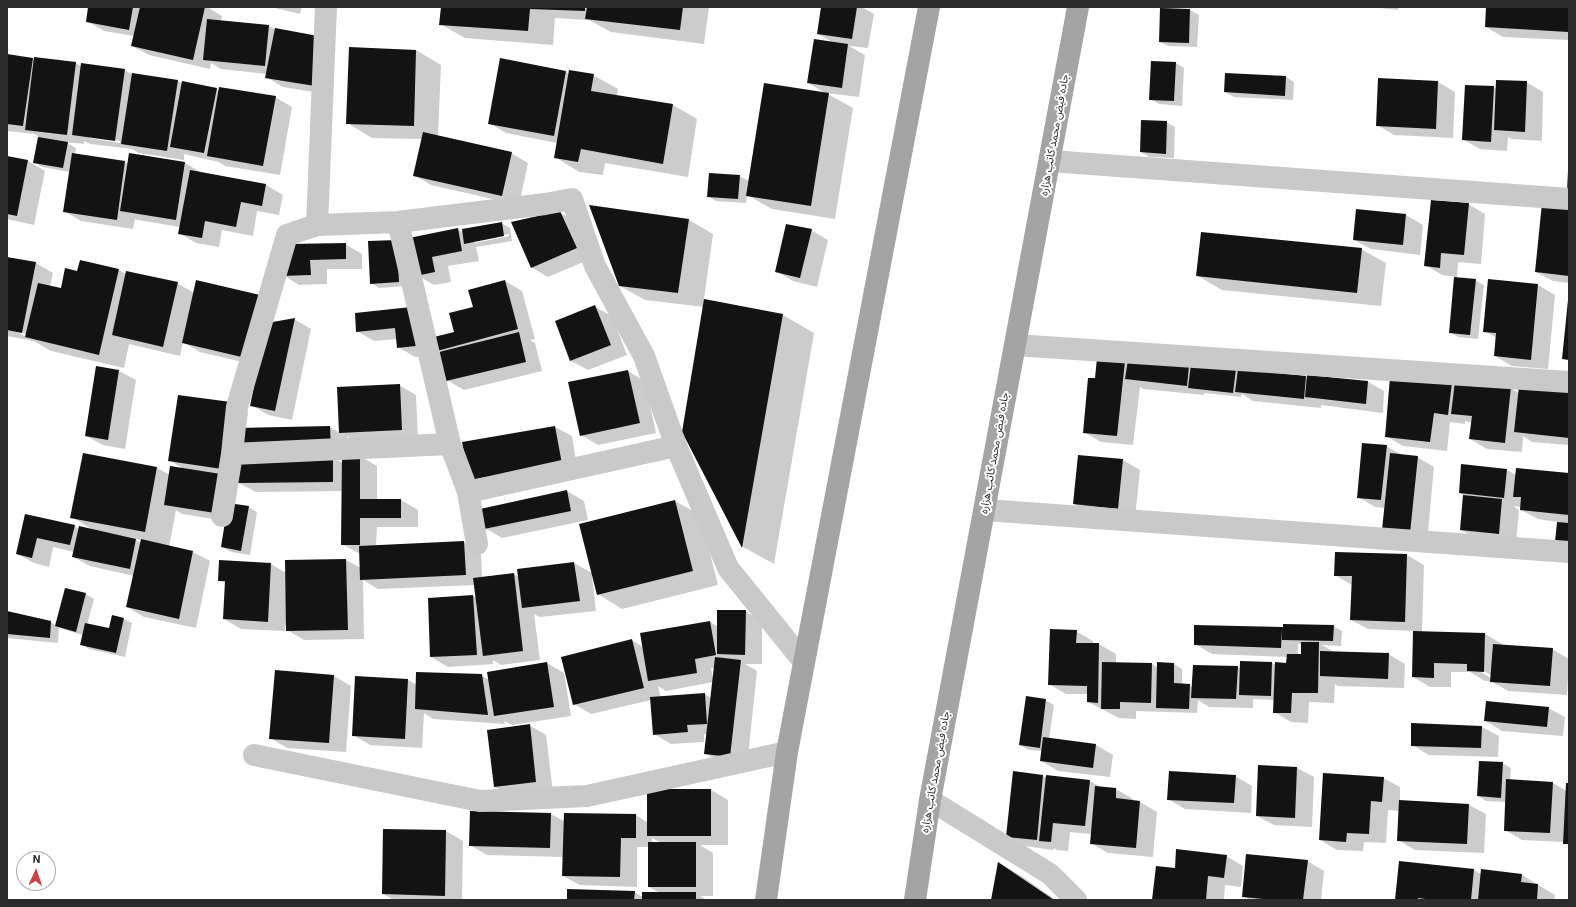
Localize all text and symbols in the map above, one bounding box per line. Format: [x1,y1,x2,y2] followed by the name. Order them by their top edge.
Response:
[1038,73,1072,197] street label: جاده فیض محمد کاتب هزاره
[978,391,1012,515] street label: جاده فیض محمد کاتب هزاره
[919,710,953,834] street label: جاده فیض محمد کاتب هزاره
[16,851,56,891] north arrow
[32,853,41,866] text: N

